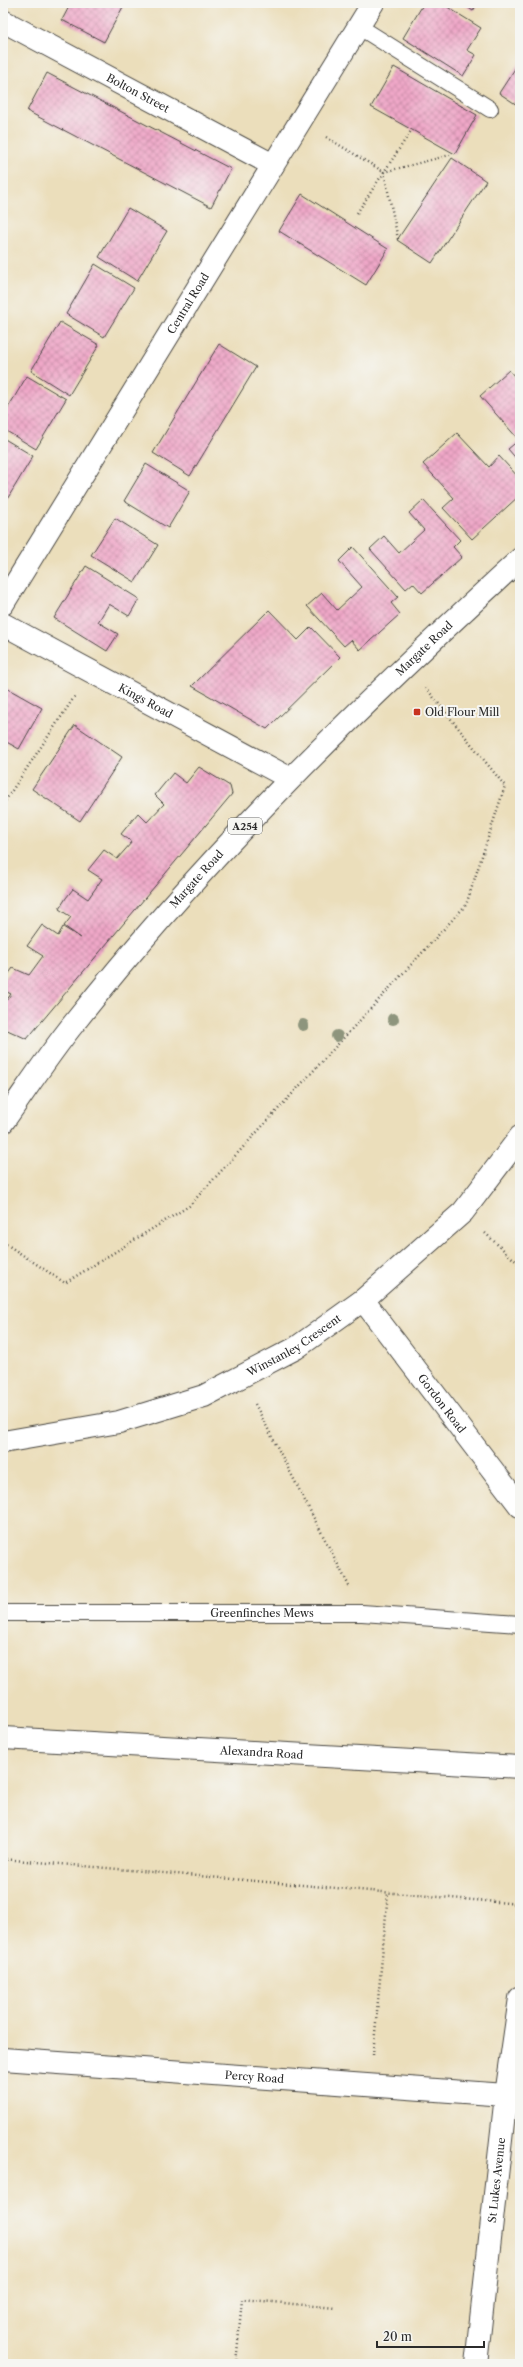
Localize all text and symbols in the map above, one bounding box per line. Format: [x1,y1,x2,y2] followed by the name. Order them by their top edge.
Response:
[104,70,172,116] street label: Bolton Street
[164,270,212,337] street label: Central Road
[393,618,456,679] street label: Margate Road
[116,681,175,721] street label: Kings Road
[425,705,500,719] place label: Old Flour Mill
[412,707,422,717] marker: Old Flour Mill
[228,818,262,834] road number: A254
[167,847,226,911] street label: Margate Road
[244,1311,344,1380] street label: Winstanley Crescent
[415,1371,469,1436] street label: Gordon Road
[210,1606,314,1620] street label: Greenfinches Mews
[219,1743,304,1762] street label: Alexandra Road
[224,2068,285,2086] street label: Percy Road
[485,2137,508,2224] street label: St Lukes Avenue
[377,2323,484,2349] scale bar
[383,2329,412,2344] text: 20 m

